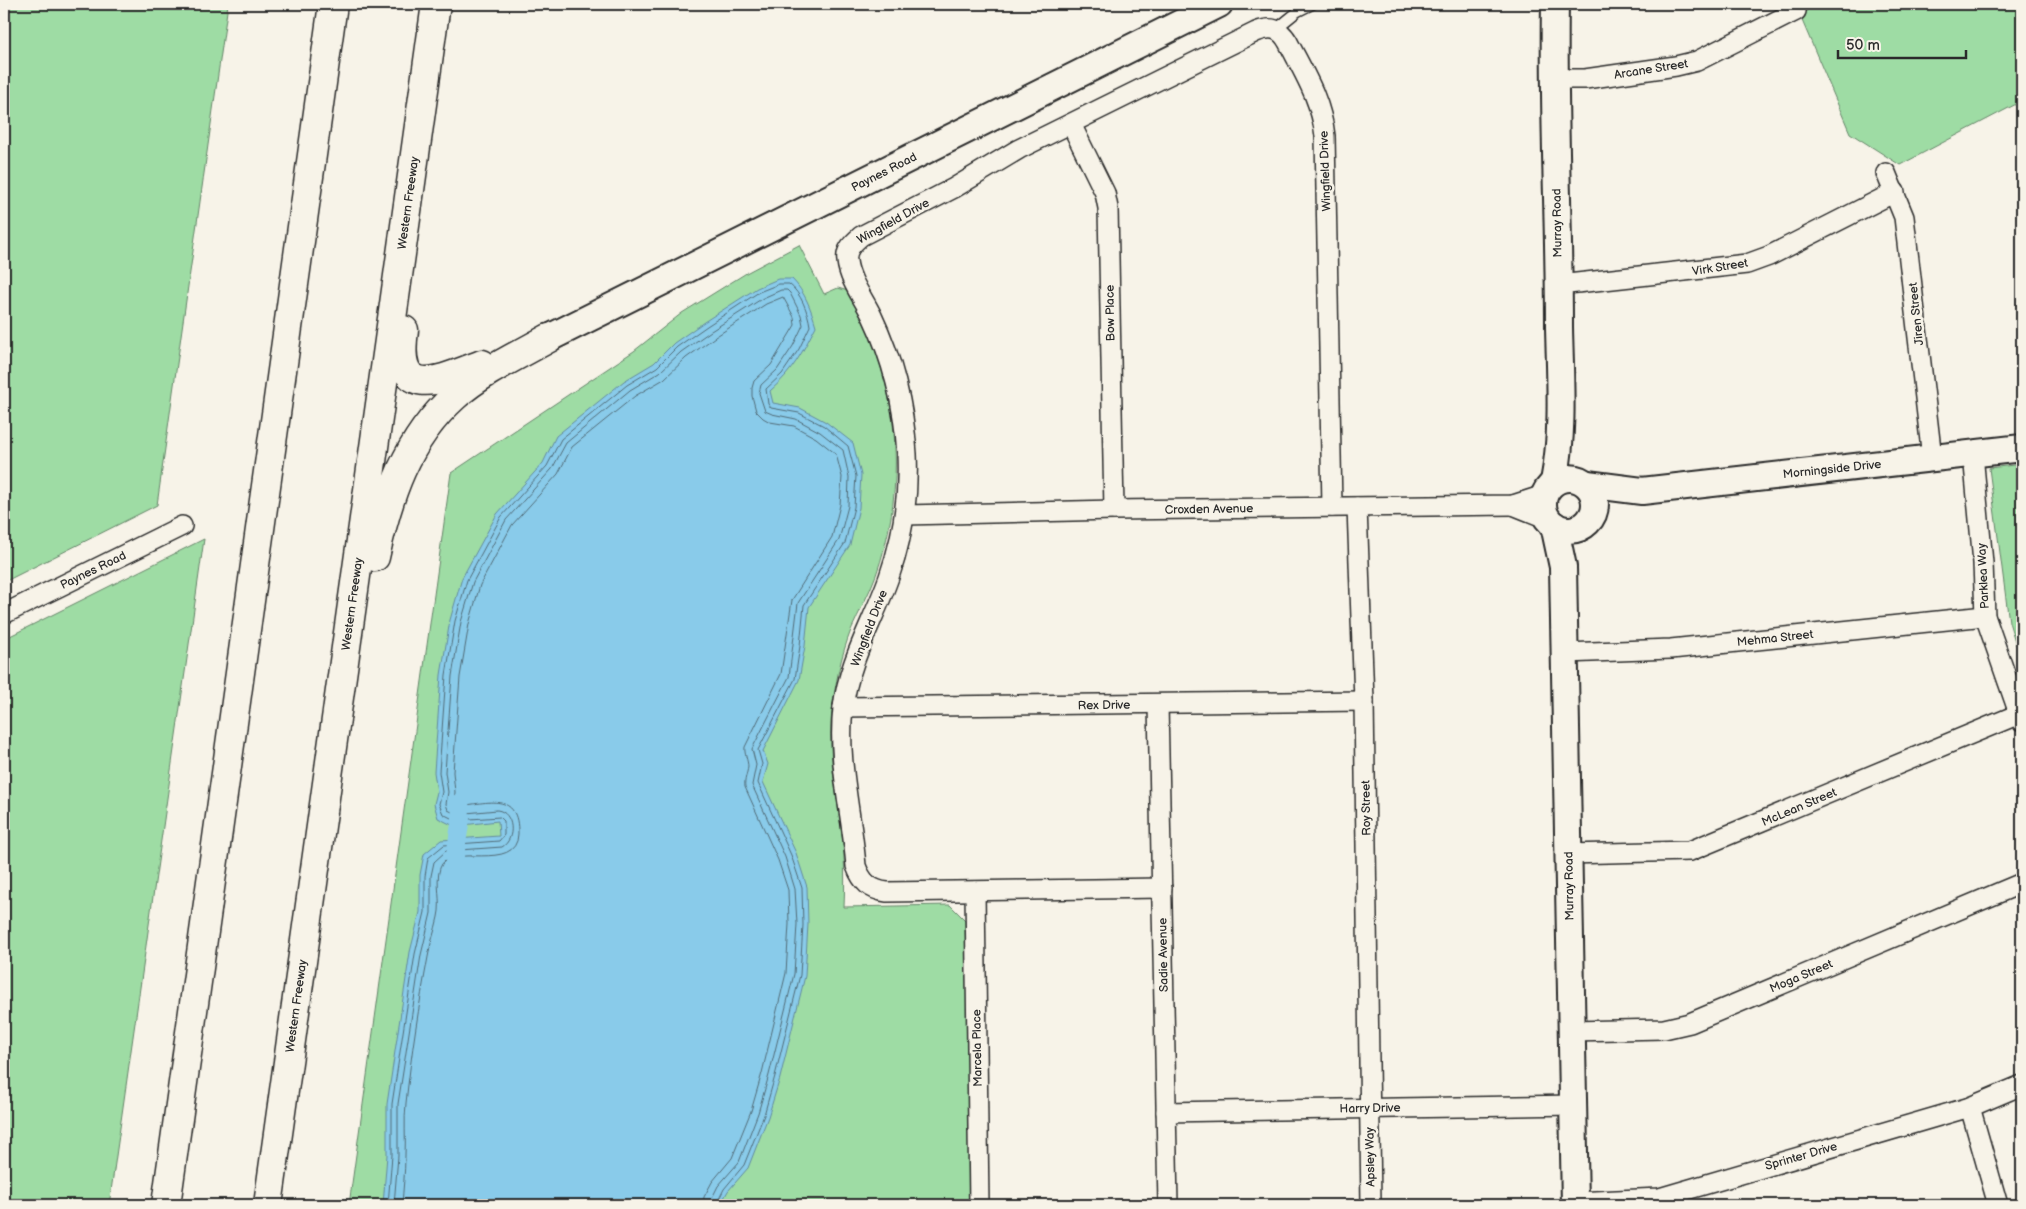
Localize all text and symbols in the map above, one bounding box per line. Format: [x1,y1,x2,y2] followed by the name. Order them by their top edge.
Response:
[1838,28,1966,60] scale bar
[1846,36,1880,55] text: 50 m
[1613,56,1689,83] street label: Arcane Street
[1317,130,1334,212] street label: Wingfield Drive
[849,150,920,195] street label: Paynes Road
[395,155,423,251] street label: Western Freeway
[1549,188,1566,258] street label: Murray Road
[854,195,932,248] street label: Wingfield Drive
[1691,256,1749,279] street label: Virk Street
[1906,281,1927,346] street label: Jiren Street
[1103,285,1118,341] street label: Bow Place
[1782,457,1882,482] street label: Morningside Drive
[1165,501,1253,518] street label: Croxden Avenue
[1974,542,1993,609] street label: Parklea Way
[58,548,129,593] street label: Paynes Road
[339,556,367,652] street label: Western Freeway
[848,588,891,669] street label: Wingfield Drive
[1736,627,1814,650] street label: Mehma Street
[1078,698,1130,713] street label: Rex Drive
[1359,780,1374,836] street label: Roy Street
[1759,785,1839,830] street label: McLean Street
[1561,851,1578,921] street label: Murray Road
[1155,918,1172,992] street label: Sadie Avenue
[1767,956,1835,996] street label: Moga Street
[283,958,311,1054] street label: Western Freeway
[969,1009,986,1087] street label: Marcela Place
[1339,1100,1401,1117] street label: Harry Drive
[1362,1126,1379,1187] street label: Apsley Way
[1763,1139,1839,1174] street label: Sprinter Drive

